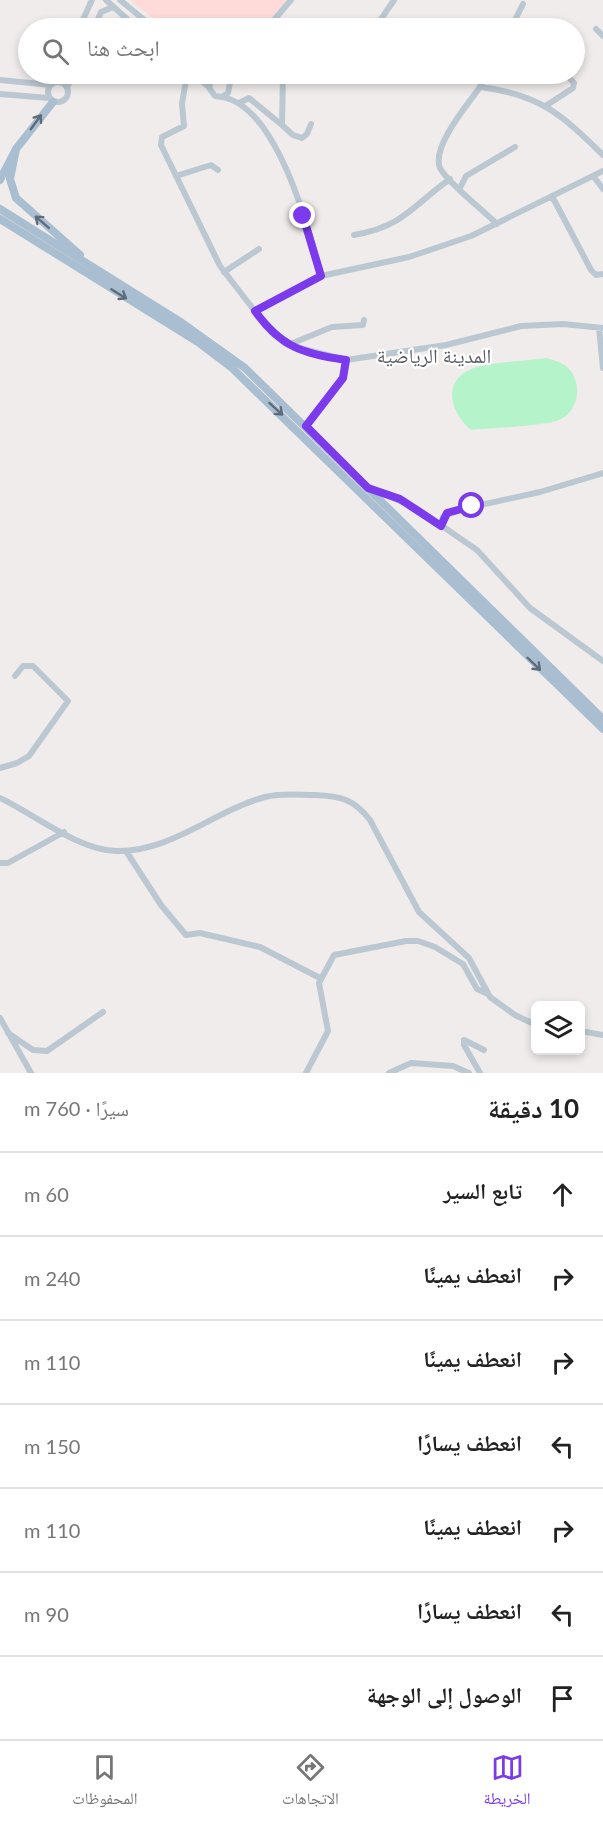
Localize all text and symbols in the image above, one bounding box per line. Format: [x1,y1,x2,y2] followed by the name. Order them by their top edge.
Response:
[18,18,585,84] search box
[87,34,160,61] text: ابحث هنا
[39,35,72,68] icon: search
[30,114,42,130] one-way arrow
[289,202,315,228] route end
[34,215,49,229] one-way arrow
[110,289,127,301] one-way arrow
[377,343,491,367] district label: المدينة الرياضية
[268,402,283,416] one-way arrow
[458,492,484,518] route start
[526,657,541,671] one-way arrow
[531,1001,585,1055] map controls
[531,1001,585,1055] button: layers
[488,1092,579,1124] text: 10 دقيقة
[24,1096,129,1120] text: سيرًا · 760 m
[443,1177,522,1204] text: تابع السير
[546,1178,579,1211] icon: ahead
[24,1182,69,1206] text: 60 m
[423,1261,522,1288] text: انعطف يمينًا
[546,1262,579,1295] icon: right
[24,1266,80,1290] text: 240 m
[423,1345,522,1372] text: انعطف يمينًا
[546,1346,579,1379] icon: right
[24,1350,80,1374] text: 110 m
[417,1429,522,1456] text: انعطف يسارًا
[546,1430,579,1463] icon: left
[24,1434,80,1458] text: 150 m
[423,1513,522,1540] text: انعطف يمينًا
[546,1514,579,1547] icon: right
[24,1518,80,1542] text: 110 m
[417,1597,522,1624] text: انعطف يسارًا
[546,1598,579,1631] icon: left
[24,1602,69,1626] text: 90 m
[367,1681,522,1708] text: الوصول إلى الوجهة
[546,1682,579,1715] icon: arrive
[72,1751,137,1814] tab: المحفوظات
[282,1751,339,1814] tab: الاتجاهات
[484,1751,531,1814] tab: الخريطة

